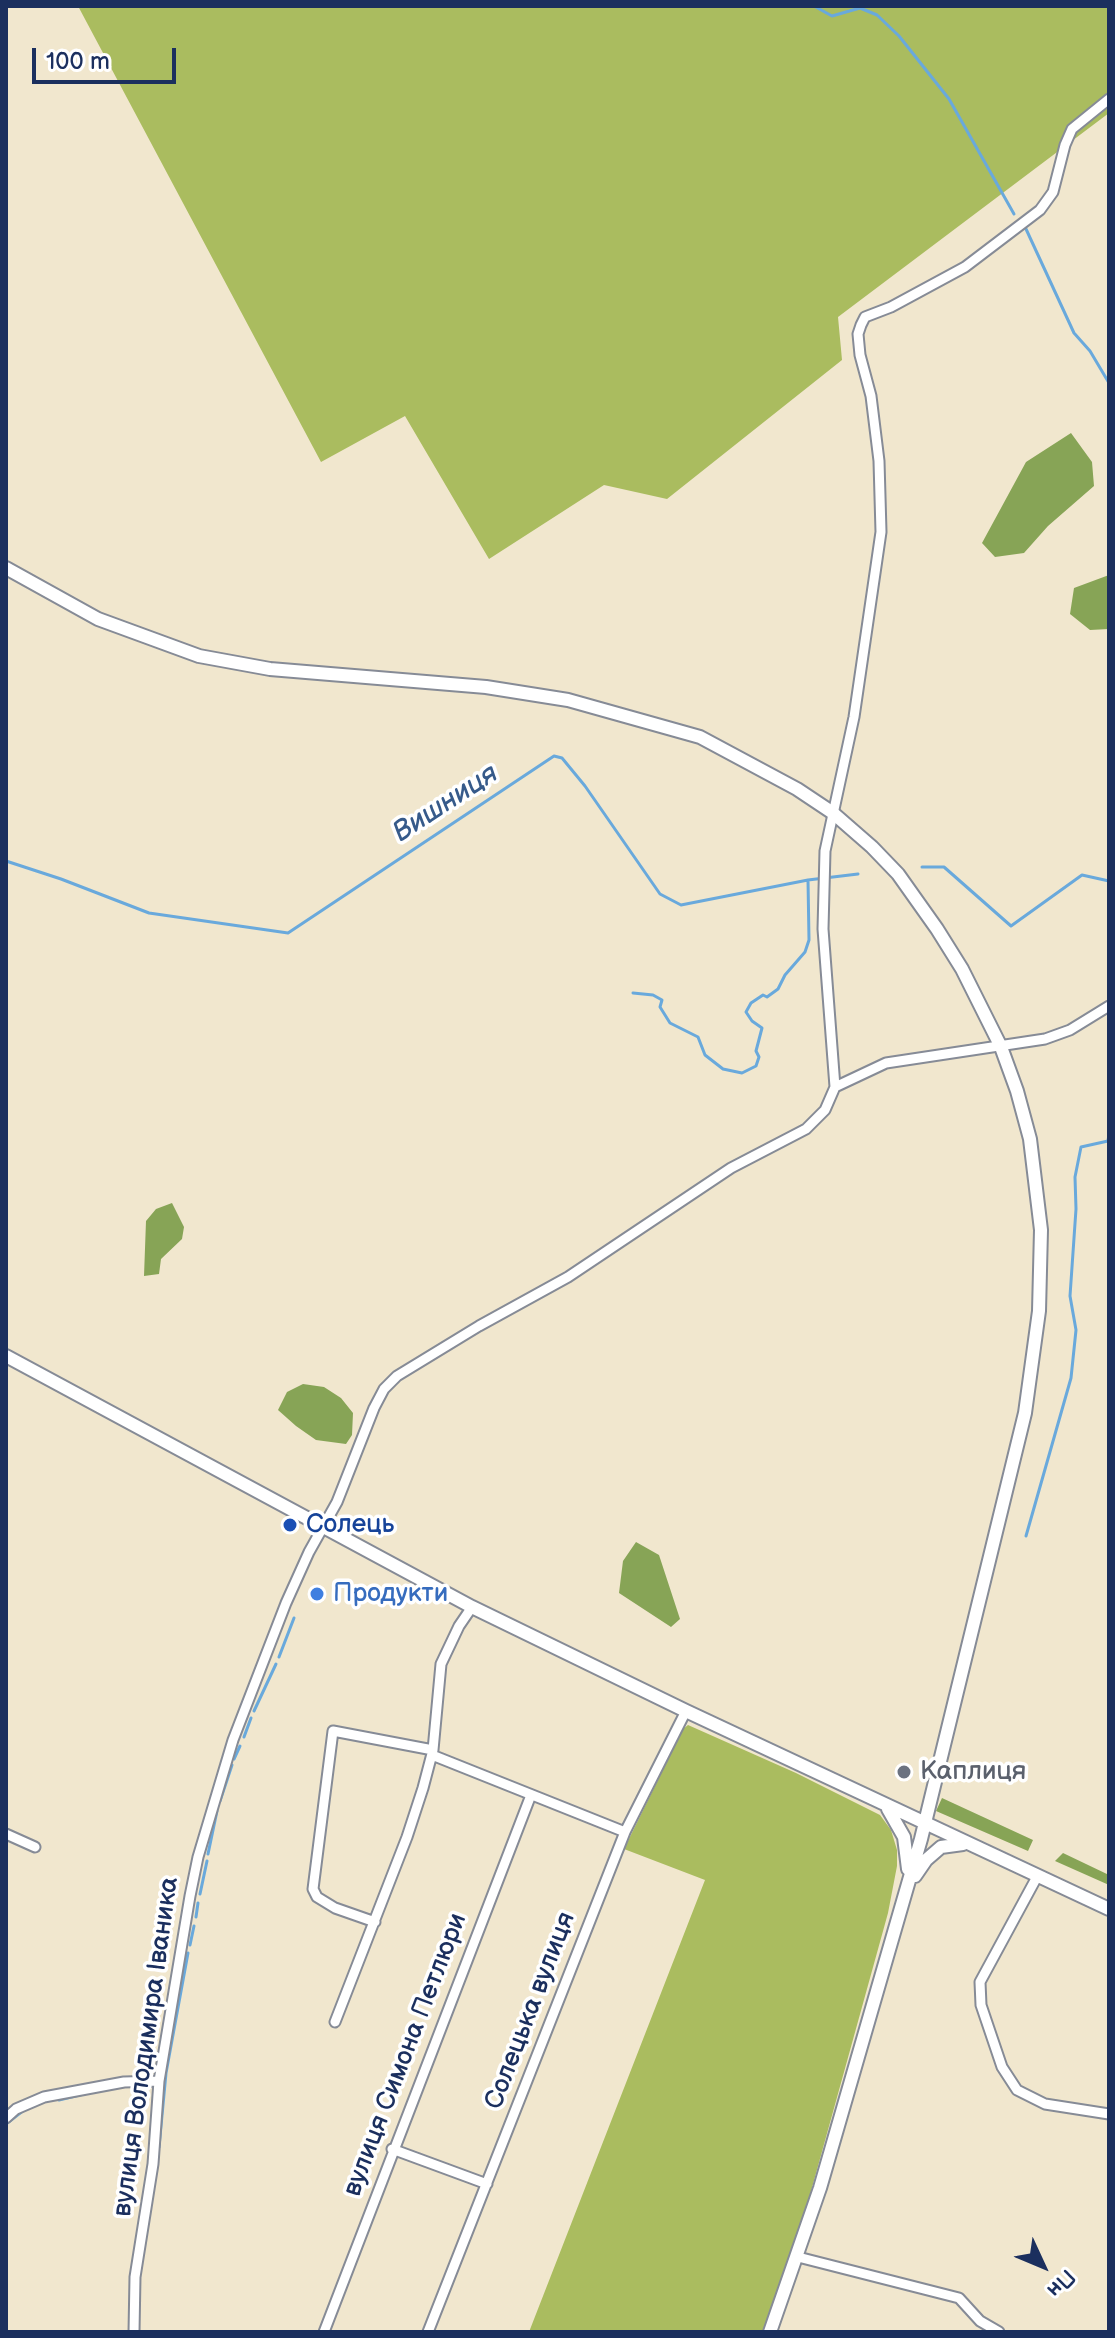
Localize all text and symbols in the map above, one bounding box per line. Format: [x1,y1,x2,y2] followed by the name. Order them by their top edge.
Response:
[36,32,180,82] scale bar
[46,47,110,76] text: 100 m
[387,758,505,850] water label: Вишниця
[306,1509,394,1541] place label: Солець
[281,1516,299,1534] marker: Солець
[333,1578,448,1610] place label: Продукти
[308,1585,326,1603] marker: Продукти
[920,1756,1026,1788] place label: Каплиця
[895,1763,913,1781] marker: Каплиця
[108,1875,186,2219] street label: вулиця Володимира Іваника
[479,1908,583,2114] street label: Солецька вулиця
[338,1909,474,2201] street label: вулиця Симона Петлюри
[1003,2226,1083,2306] north arrow
[1041,2263,1081,2303] text: Пн

